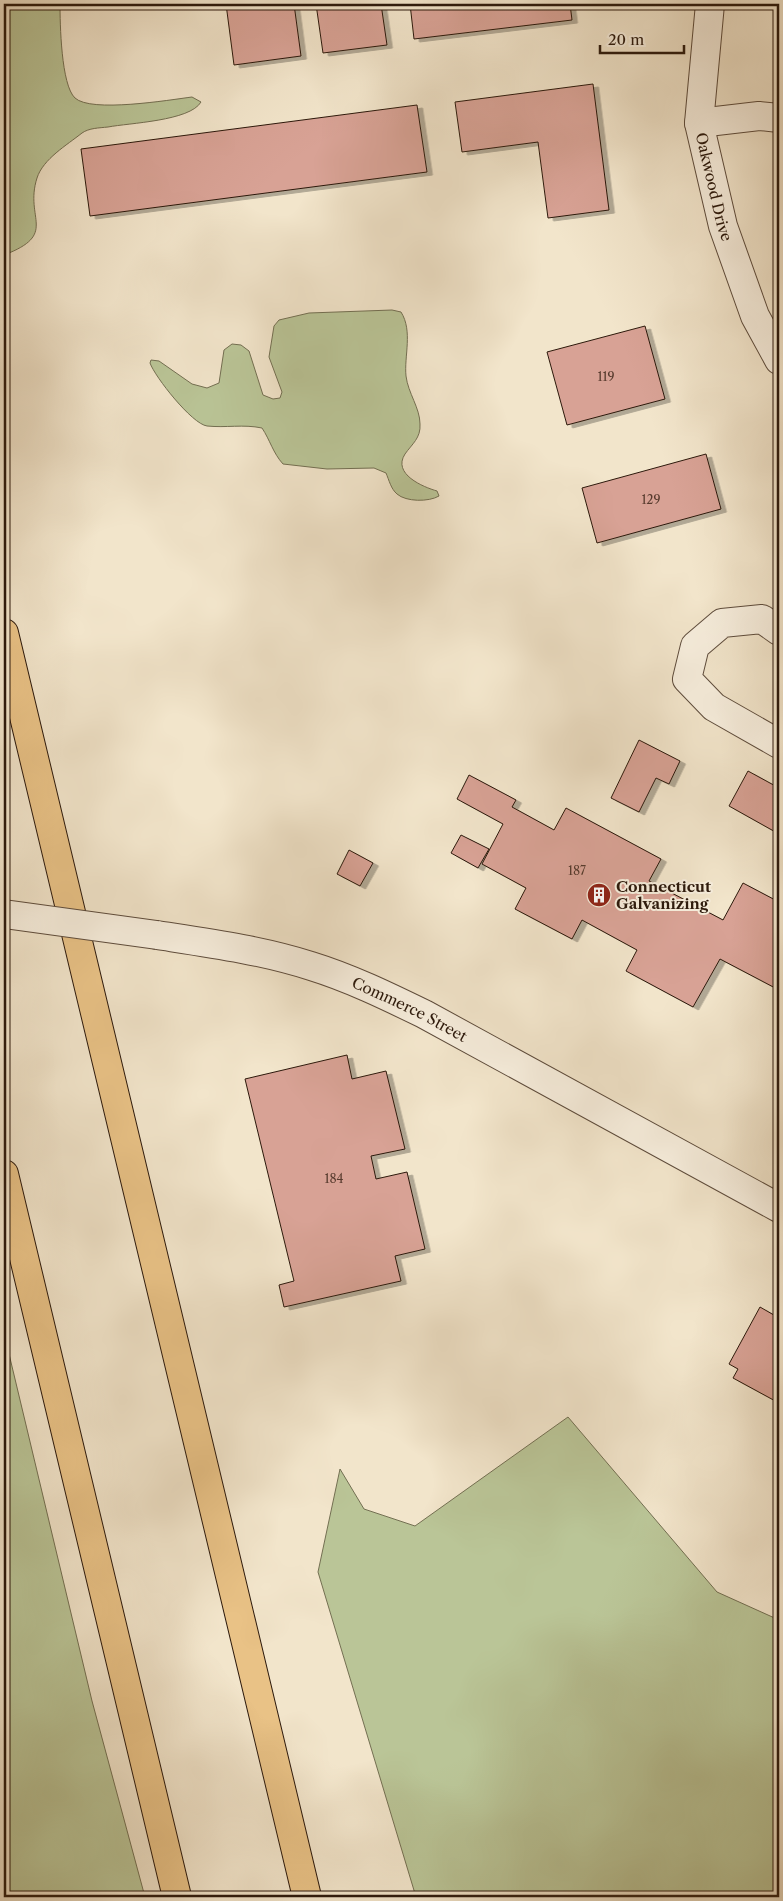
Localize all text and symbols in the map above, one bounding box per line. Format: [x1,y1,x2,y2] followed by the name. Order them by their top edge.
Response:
[600,22,684,54] scale bar
[608,30,644,49] text: 20 m
[692,130,737,244] street label: Oakwood Drive
[597,369,615,384] house number: 119
[642,492,660,507] house number: 129
[568,863,586,878] house number: 187
[616,877,711,913] place label: Connecticut Galvanizing
[586,882,612,908] building icon: Connecticut Galvanizing
[349,972,471,1046] street label: Commerce Street
[324,1171,344,1186] house number: 184

